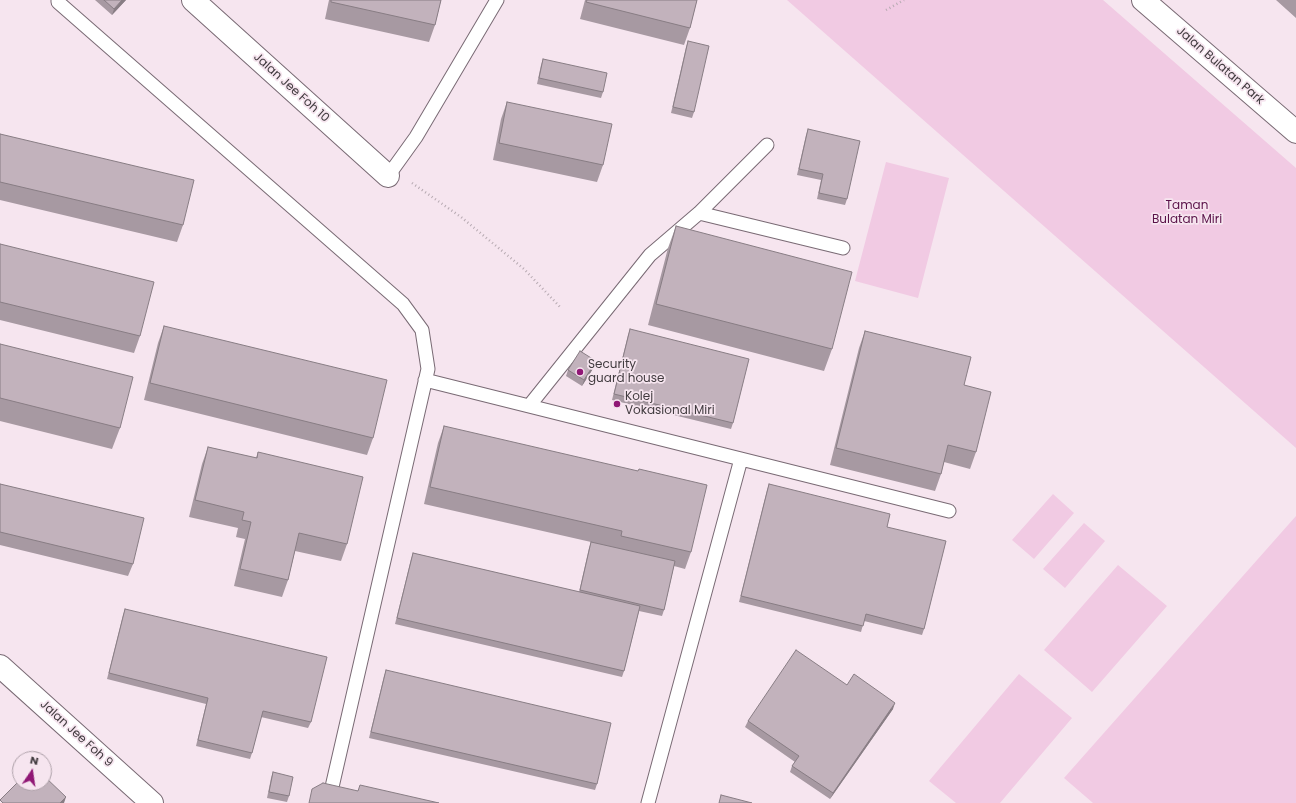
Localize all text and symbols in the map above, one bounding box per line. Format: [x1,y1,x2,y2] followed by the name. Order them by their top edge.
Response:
[1173,24,1267,108] street label: Jalan Bulatan Park
[250,50,332,126] street label: Jalan Jee Foh 10
[1152,199,1222,227] park label: Taman Bulatan Miri
[588,358,664,386] place label: Security guard house
[575,367,585,377] marker: Security guard house
[625,390,715,418] place label: Kolej Vokasional Miri
[612,399,622,409] marker: Kolej Vokasional Miri
[37,698,115,770] street label: Jalan Jee Foh 9
[12,751,52,791] north arrow
[29,752,40,769] text: N

